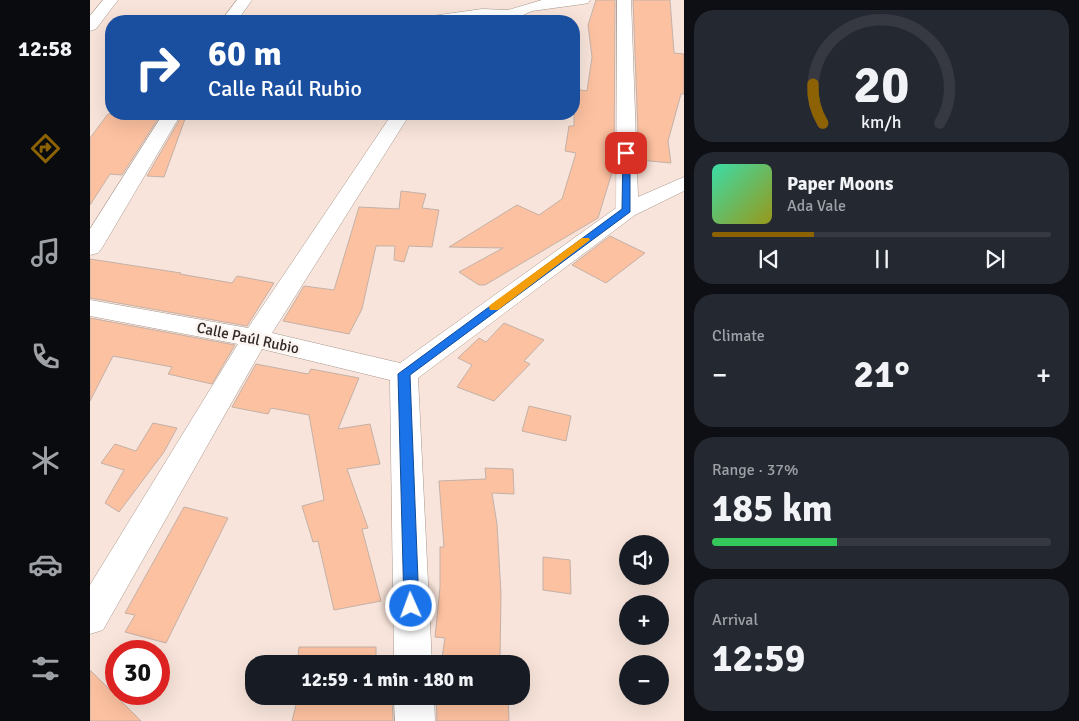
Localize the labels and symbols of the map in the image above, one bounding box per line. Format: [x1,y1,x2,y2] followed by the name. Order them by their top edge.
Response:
[605,132,647,174] pin
[195,318,301,358] street label: Calle Paúl Rubio
[384,579,436,631] position arrow
[105,640,170,705] speed limit sign: 30

